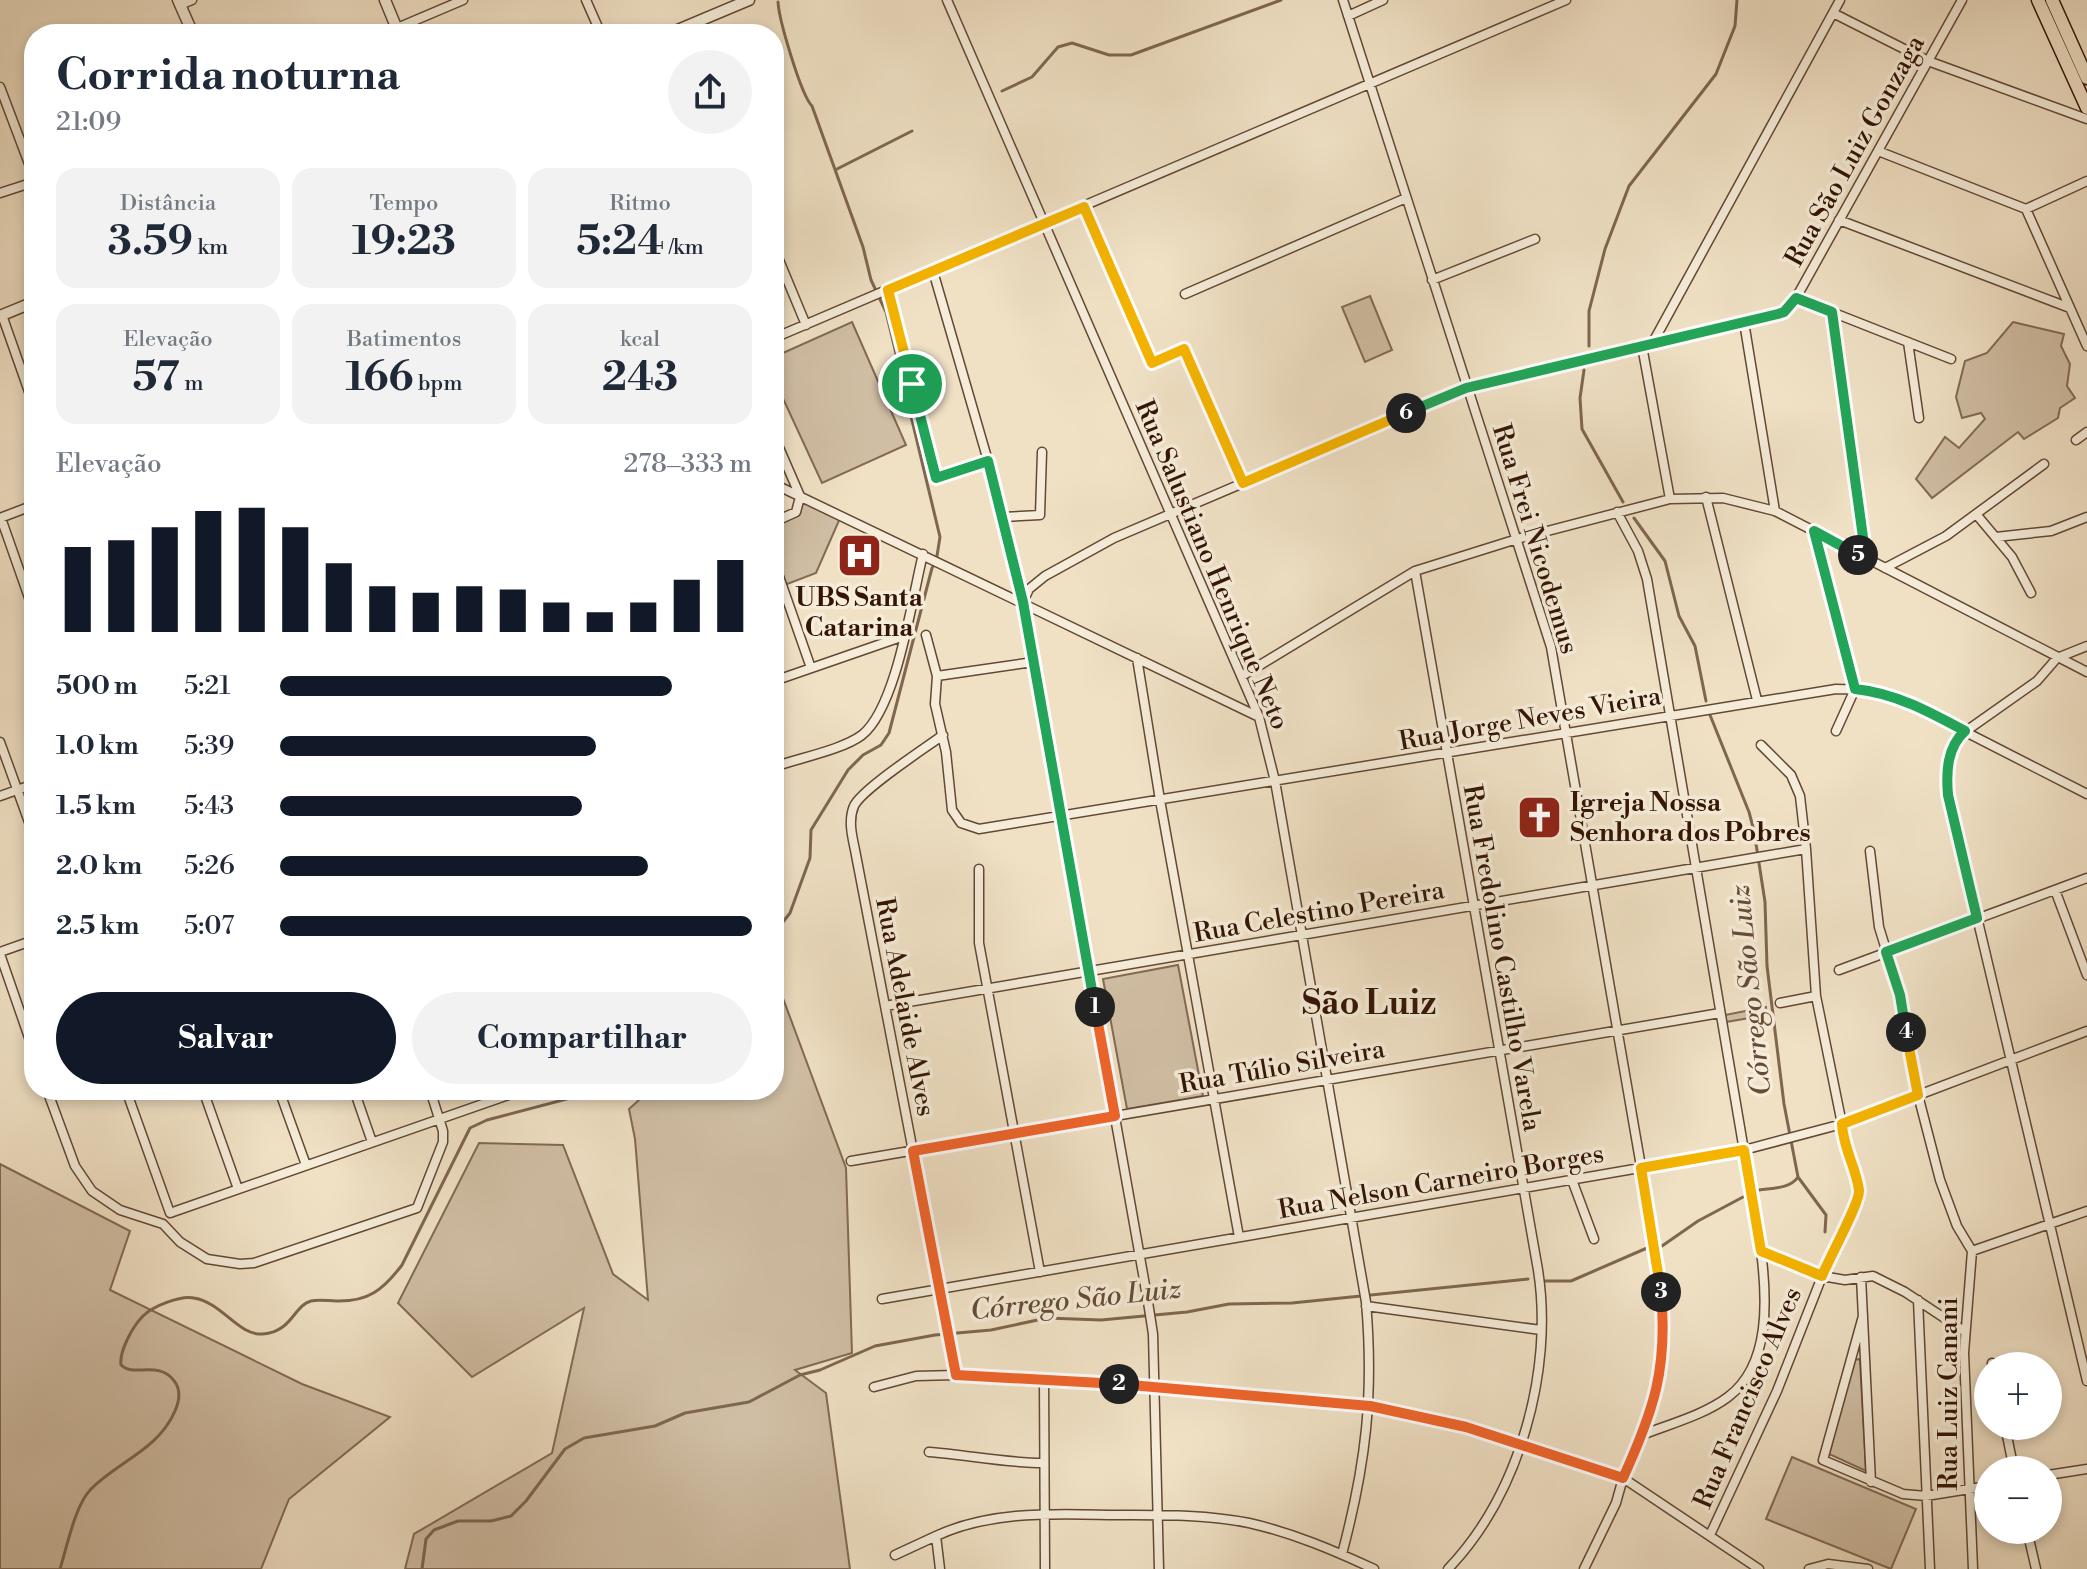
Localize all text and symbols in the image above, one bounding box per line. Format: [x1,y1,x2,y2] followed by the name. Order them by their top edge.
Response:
[1778,29,1932,272] street label: Rua São Luiz Gonzaga
[56,48,400,103] text: Corrida noturna
[668,50,752,134] button: share
[56,106,121,138] text: 21:09
[120,190,216,217] text: Distância
[370,190,438,217] text: Tempo
[609,190,671,217] text: Ritmo
[108,217,193,267] text: 3.59
[352,217,456,267] text: 19:23
[576,217,664,267] text: 5:24
[193,234,228,261] text: km
[664,234,704,261] text: /km
[123,326,213,353] text: Elevação
[347,326,461,353] text: Batimentos
[620,326,660,353] text: kcal
[878,350,946,418] pin
[133,353,180,403] text: 57
[345,353,414,403] text: 166
[602,353,678,403] text: 243
[890,362,934,406] icon: arrive
[180,370,203,397] text: m
[414,370,463,397] text: bpm
[1386,393,1426,433] pin: 6
[1128,395,1296,735] street label: Rua Salustiano Henrique Neto
[1399,399,1413,426] text: 6
[1485,420,1585,658] street label: Rua Frei Nicodemus
[56,448,162,480] text: Elevação
[624,448,752,480] text: 278–333 m
[835,531,883,579] hospital icon: UBS Santa Catarina
[1838,535,1878,575] pin: 5
[1851,541,1865,568] text: 5
[795,582,924,644] place label: UBS Santa Catarina
[56,670,138,702] text: 500 m
[184,670,231,702] text: 5:21
[1396,680,1665,758] street label: Rua Jorge Neves Vieira
[56,730,139,762] text: 1.0 km
[184,730,234,762] text: 5:39
[1456,782,1548,1135] street label: Rua Fredolino Castilho Varela
[1570,787,1811,849] place label: Igreja Nossa Senhora dos Pobres
[56,790,136,822] text: 1.5 km
[184,790,234,822] text: 5:43
[1515,794,1563,842] church icon: Igreja Nossa Senhora dos Pobres
[56,850,142,882] text: 2.0 km
[184,850,235,882] text: 5:26
[1191,874,1448,950] street label: Rua Celestino Pereira
[1722,883,1780,1097] water label: Córrego São Luiz
[868,895,942,1119] street label: Rua Adelaide Alves
[56,910,139,942] text: 2.5 km
[184,910,234,942] text: 5:07
[1302,983,1436,1025] district label: São Luiz
[1075,987,1115,1027] pin: 1
[56,992,396,1084] button: Salvar
[412,992,752,1084] button: Compartilhar
[1090,993,1100,1020] text: 1
[1886,1012,1926,1052] pin: 4
[1899,1018,1913,1045] text: 4
[1177,1033,1388,1101] street label: Rua Túlio Silveira
[1276,1138,1606,1226] street label: Rua Nelson Carneiro Borges
[969,1271,1183,1329] water label: Córrego São Luiz
[1641,1272,1681,1312] pin: 3
[1654,1278,1668,1305] text: 3
[1687,1283,1809,1513] street label: Rua Francisco Alves
[1933,1297,1965,1491] street label: Rua Luiz Canani
[1974,1352,2062,1544] map controls
[1974,1352,2062,1440] button: +
[1099,1364,1139,1404] pin: 2
[1112,1370,1126,1397] text: 2
[1974,1456,2062,1544] button: −

